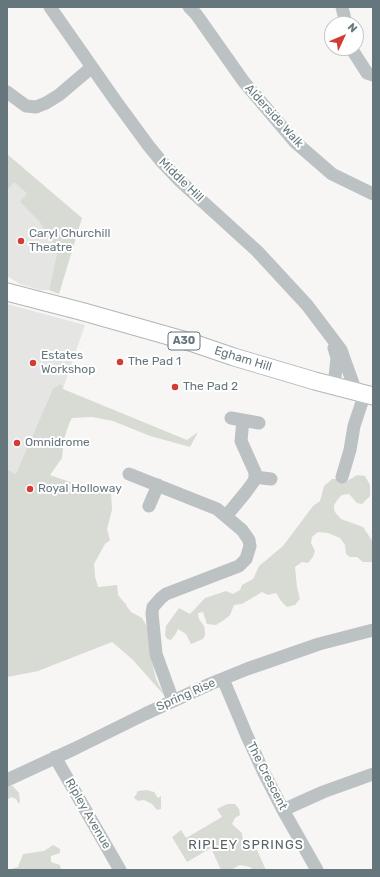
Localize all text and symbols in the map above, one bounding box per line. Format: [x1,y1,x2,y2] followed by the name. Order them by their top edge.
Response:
[324,16,364,56] north arrow
[345,21,360,35] text: N
[242,81,306,151] street label: Alderside Walk
[156,155,206,205] street label: Middle Hill
[29,227,110,255] place label: Caryl Churchill Theatre
[16,236,26,246] marker: Caryl Churchill Theatre
[168,332,200,350] road number: A30
[213,343,273,375] street label: Egham Hill
[41,349,95,377] place label: Estates Workshop
[128,355,181,369] place label: The Pad 1
[115,357,125,367] marker: The Pad 1
[28,358,38,368] marker: Estates Workshop
[183,380,238,394] place label: The Pad 2
[170,382,180,392] marker: The Pad 2
[25,436,90,450] place label: Omnidrome
[12,438,22,448] marker: Omnidrome
[38,482,122,496] place label: Royal Holloway
[25,484,35,494] marker: Royal Holloway
[154,676,218,714] street label: Spring Rise
[244,740,290,812] street label: The Crescent
[62,776,114,852] street label: Ripley Avenue
[188,837,304,853] district label: RIPLEY SPRINGS

